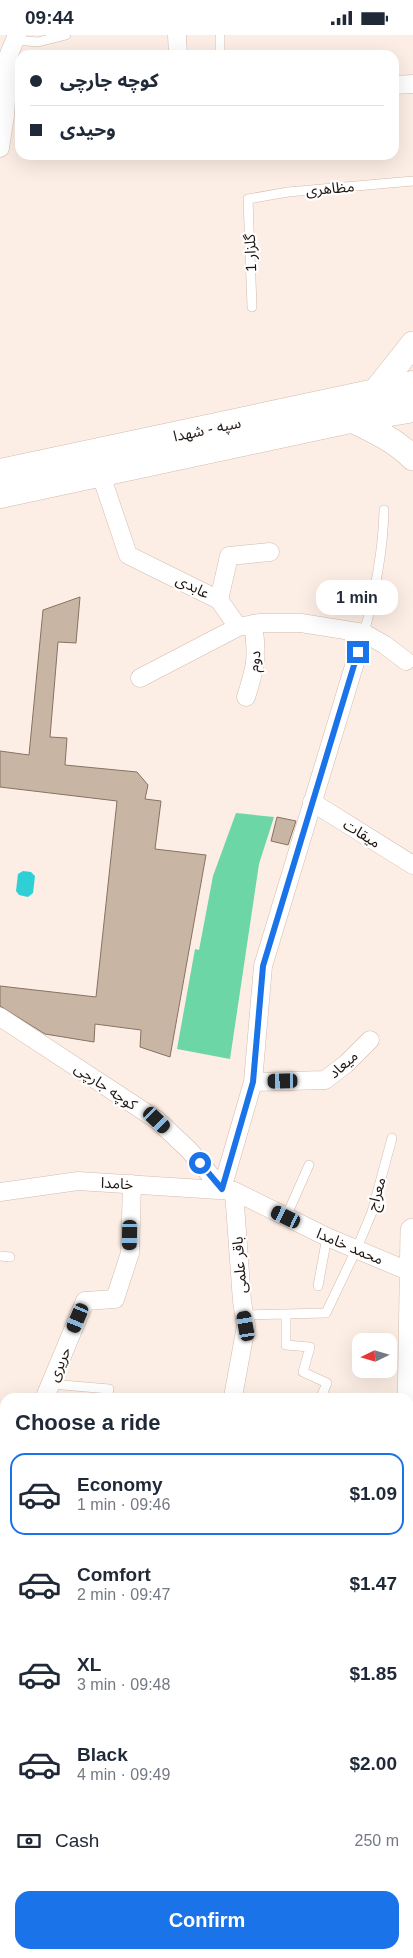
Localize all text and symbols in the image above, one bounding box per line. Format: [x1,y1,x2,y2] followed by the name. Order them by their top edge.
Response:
[25,7,74,28] text: 09:44
[60,70,159,91] text: کوچه جارچی
[60,119,116,140] text: وحیدی
[305,177,355,200] street label: مظاهری
[241,233,260,272] street label: گلزار 1
[172,413,243,447] street label: سپه - شهدا
[173,570,213,603] street label: عابدی
[317,579,399,615] callout: 1 min
[336,589,378,606] text: 1 min
[347,641,369,663] route end
[244,649,267,673] street label: دوم
[340,815,384,851] street label: میقات
[325,1047,361,1081] street label: میعاد
[70,1059,141,1115] street label: کوچه جارچی
[267,1073,298,1089] car
[140,1104,173,1136] car
[189,1152,211,1174] route start
[100,1174,134,1192] street label: خامدا
[363,1175,393,1214] street label: معراج
[269,1204,302,1230] car
[122,1220,137,1250] car
[314,1224,386,1268] street label: محمد خامدا
[229,1236,250,1294] street label: باقر علمی
[65,1301,90,1335] car
[236,1310,255,1342] car
[352,1333,398,1377] north arrow
[352,1333,397,1378] map controls
[44,1344,75,1384] street label: حریری
[15,1410,160,1435] text: Choose a ride
[17,1472,62,1517] icon: car
[77,1474,163,1495] text: Economy
[349,1483,397,1504] text: $1.09
[77,1496,170,1513] text: 1 min · 09:46
[17,1562,62,1607] icon: car
[77,1564,151,1585] text: Comfort
[349,1573,397,1594] text: $1.47
[77,1586,170,1603] text: 2 min · 09:47
[17,1652,62,1697] icon: car
[77,1654,101,1675] text: XL
[349,1663,397,1684] text: $1.85
[77,1676,170,1693] text: 3 min · 09:48
[17,1742,62,1787] icon: car
[77,1744,128,1765] text: Black
[349,1753,397,1774] text: $2.00
[77,1766,170,1783] text: 4 min · 09:49
[15,1827,43,1855] icon: cash
[55,1830,99,1851] text: Cash
[355,1832,399,1849] text: 250 m
[15,1891,399,1949] button: Confirm

